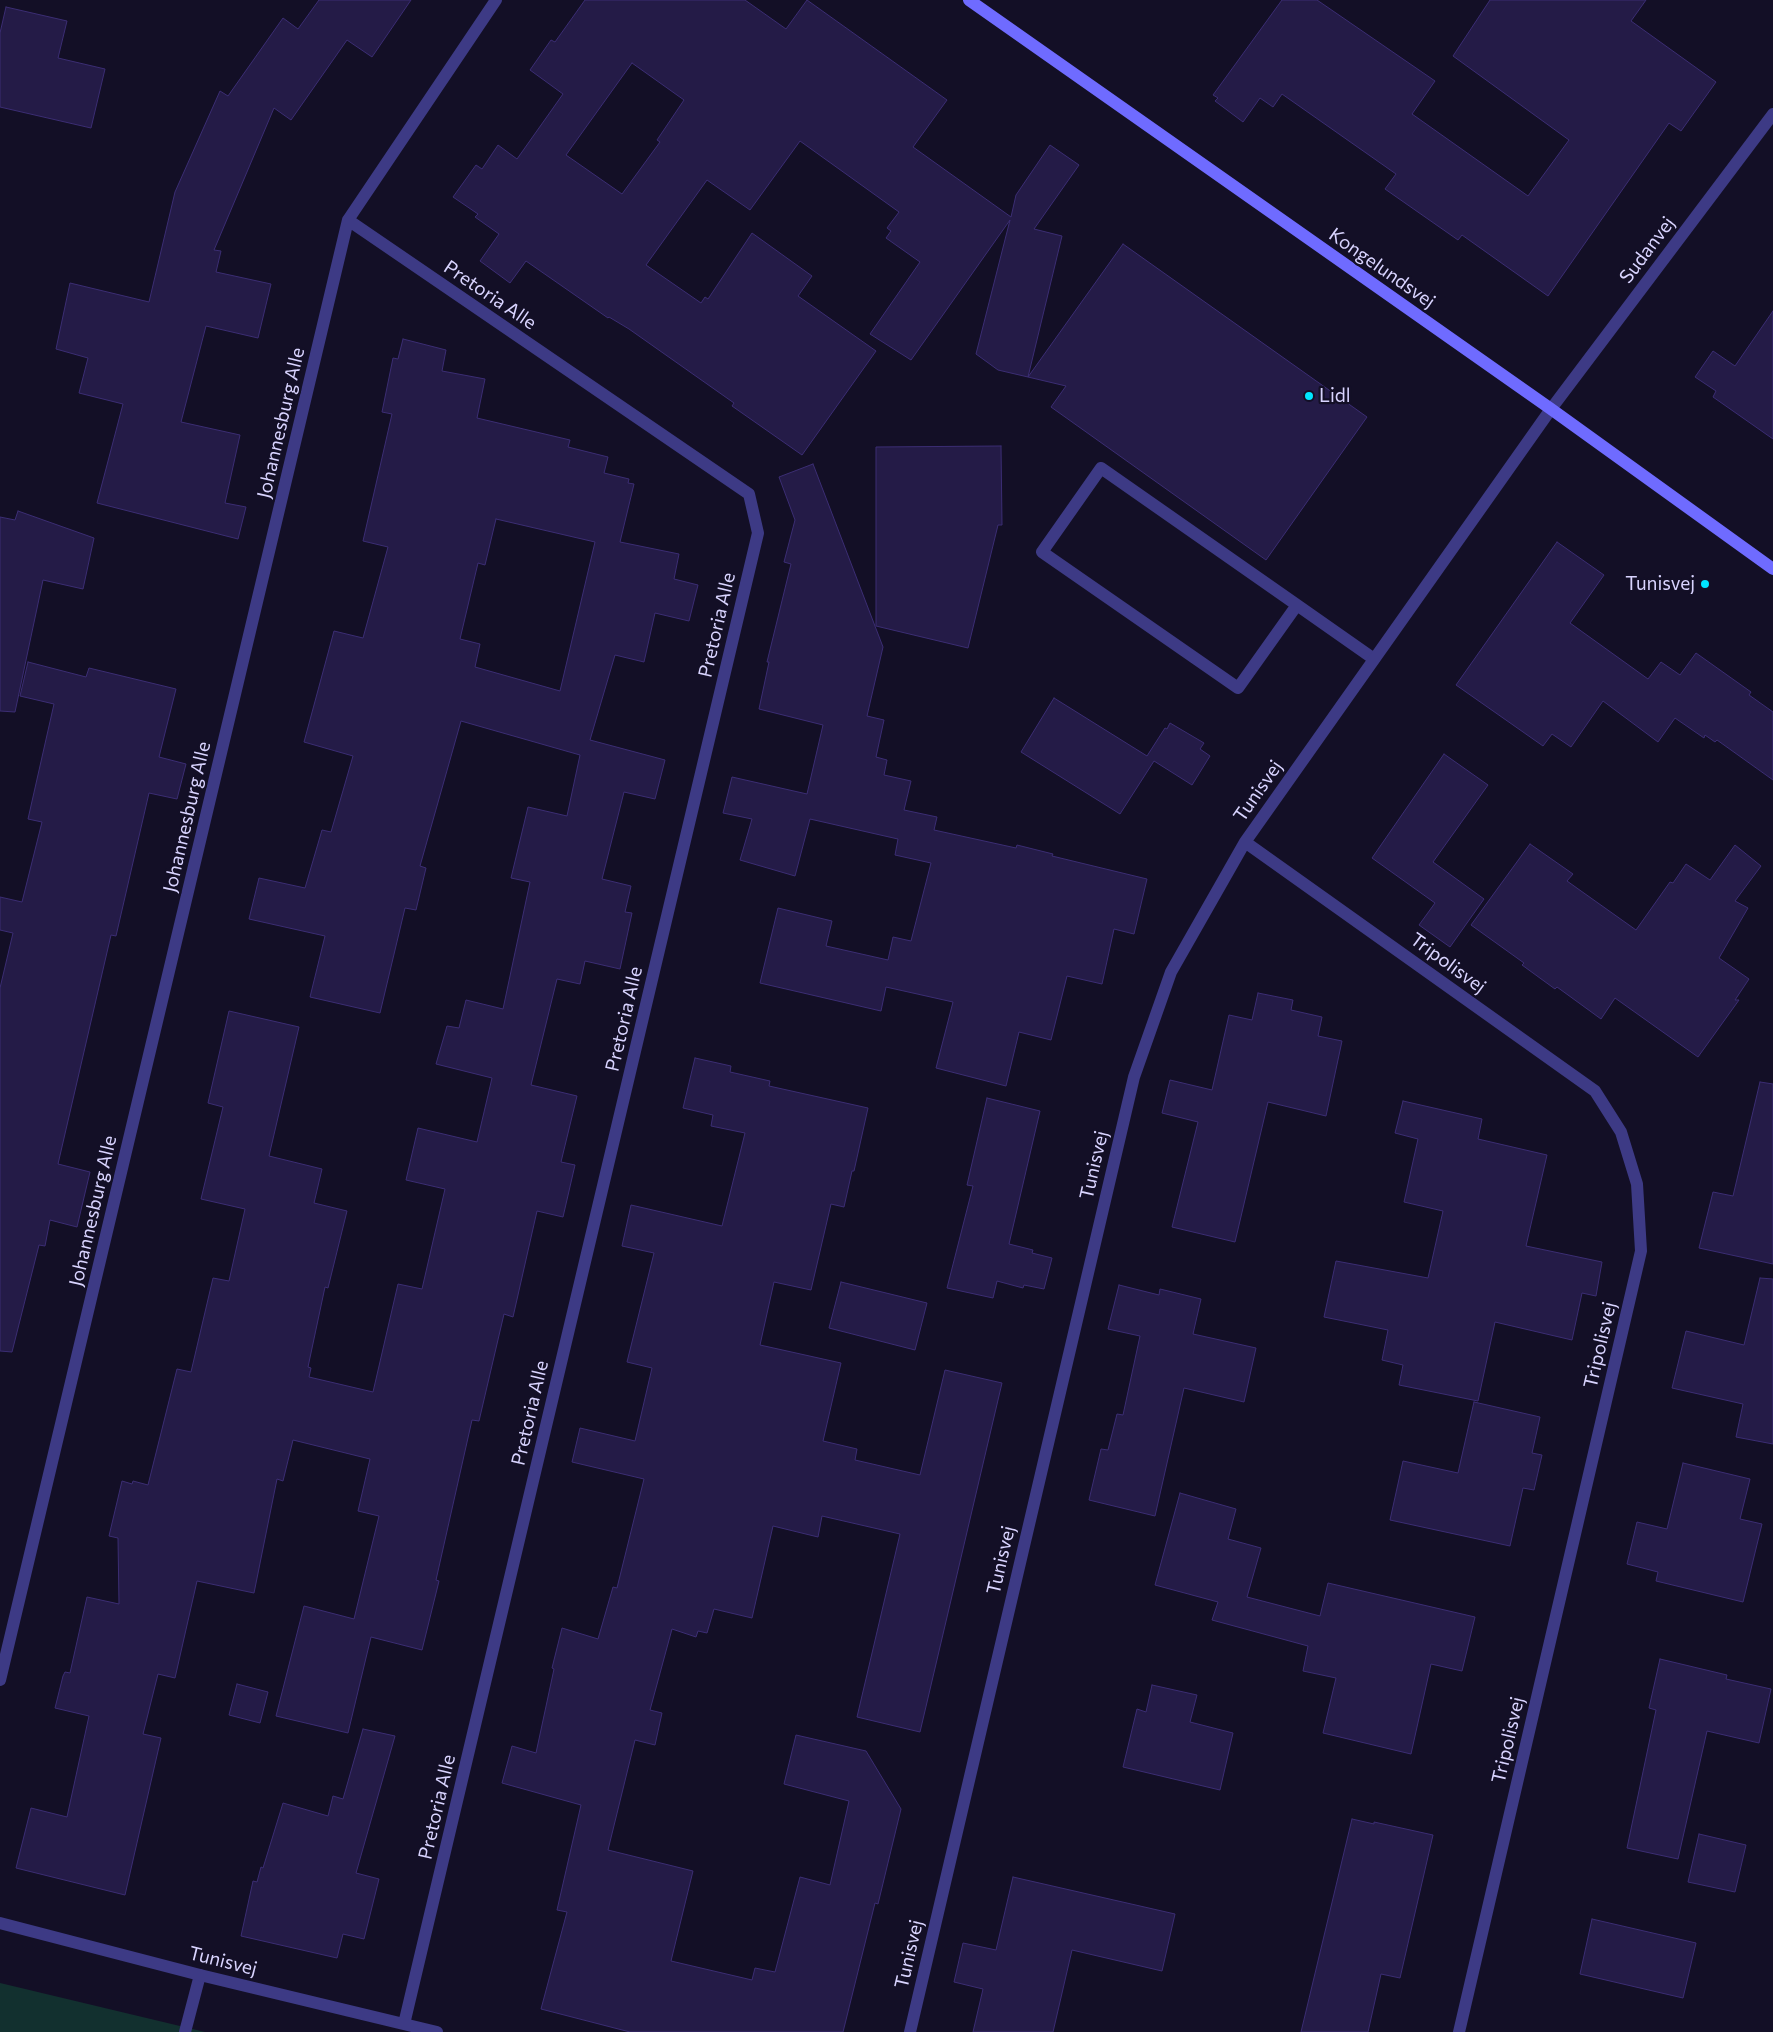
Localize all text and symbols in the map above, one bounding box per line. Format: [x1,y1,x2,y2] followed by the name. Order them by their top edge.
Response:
[1615,212,1679,288] street label: Sudanvej
[1324,223,1440,313] street label: Kongelundsvej
[439,256,541,334] street label: Pretoria Alle
[253,345,309,501] street label: Johannesburg Alle
[1319,385,1351,407] place label: Lidl
[1303,390,1315,402] marker: Lidl
[694,570,740,680] street label: Pretoria Alle
[1625,573,1695,595] place label: Tunisvej
[1699,578,1711,590] marker: Tunisvej
[159,739,215,895] street label: Johannesburg Alle
[1229,756,1287,826] street label: Tunisvej
[1406,928,1490,998] street label: Tripolisvej
[601,964,647,1074] street label: Pretoria Alle
[1075,1128,1113,1202] street label: Tunisvej
[65,1133,121,1289] street label: Johannesburg Alle
[1579,1300,1621,1390] street label: Tripolisvej
[507,1358,553,1468] street label: Pretoria Alle
[982,1523,1020,1597] street label: Tunisvej
[1487,1695,1529,1785] street label: Tripolisvej
[414,1752,460,1862] street label: Pretoria Alle
[890,1917,928,1991] street label: Tunisvej
[186,1942,260,1980] street label: Tunisvej

